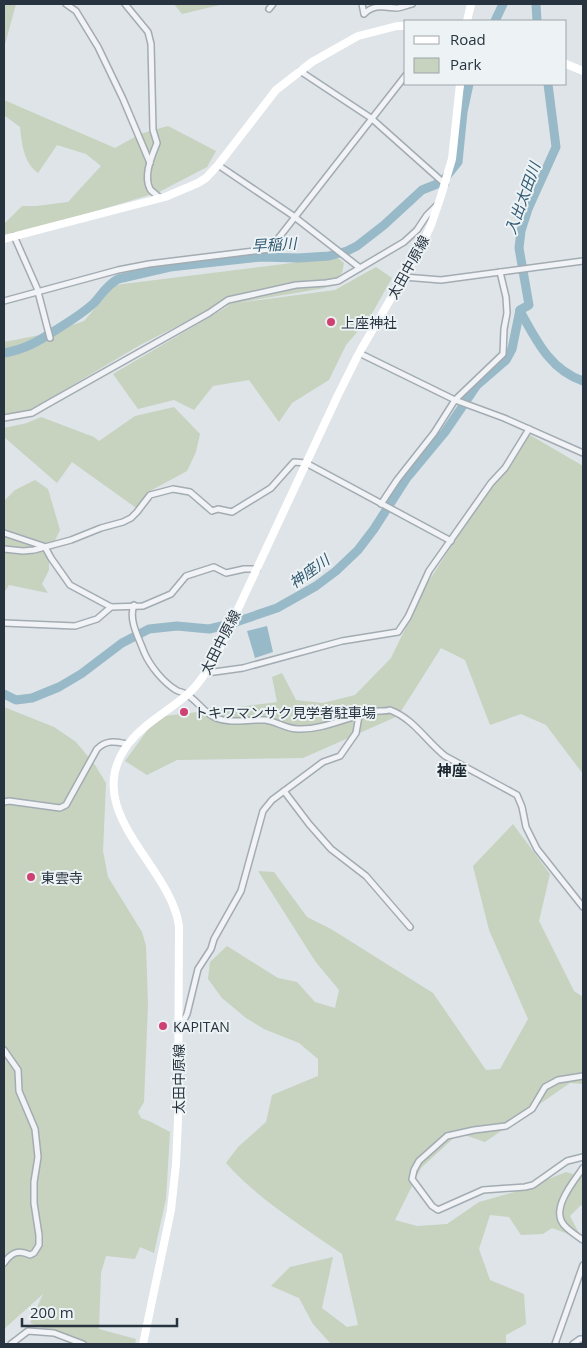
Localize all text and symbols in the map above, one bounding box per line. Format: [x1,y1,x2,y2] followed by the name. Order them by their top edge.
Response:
[404,20,567,85] legend
[450,29,486,49] text: Road
[450,54,481,74] text: Park
[500,157,545,237] water label: 入出太田川
[383,232,433,302] street label: 太田中原線
[251,233,299,255] water label: 早稲川
[341,313,397,332] place label: 上座神社
[325,316,337,328] marker: 上座神社
[285,549,335,592] water label: 神座川
[196,607,244,677] street label: 太田中原線
[194,703,376,722] place label: トキワマンサク見学者駐車場
[178,706,190,718] marker: トキワマンサク見学者駐車場
[436,760,467,780] district label: 神座
[41,868,83,887] place label: 東雲寺
[25,871,37,883] marker: 東雲寺
[173,1017,230,1036] place label: KAPITAN
[157,1020,169,1032] marker: KAPITAN
[169,1044,188,1114] street label: 太田中原線
[22,1296,178,1328] scale bar
[30,1302,74,1322] text: 200 m

